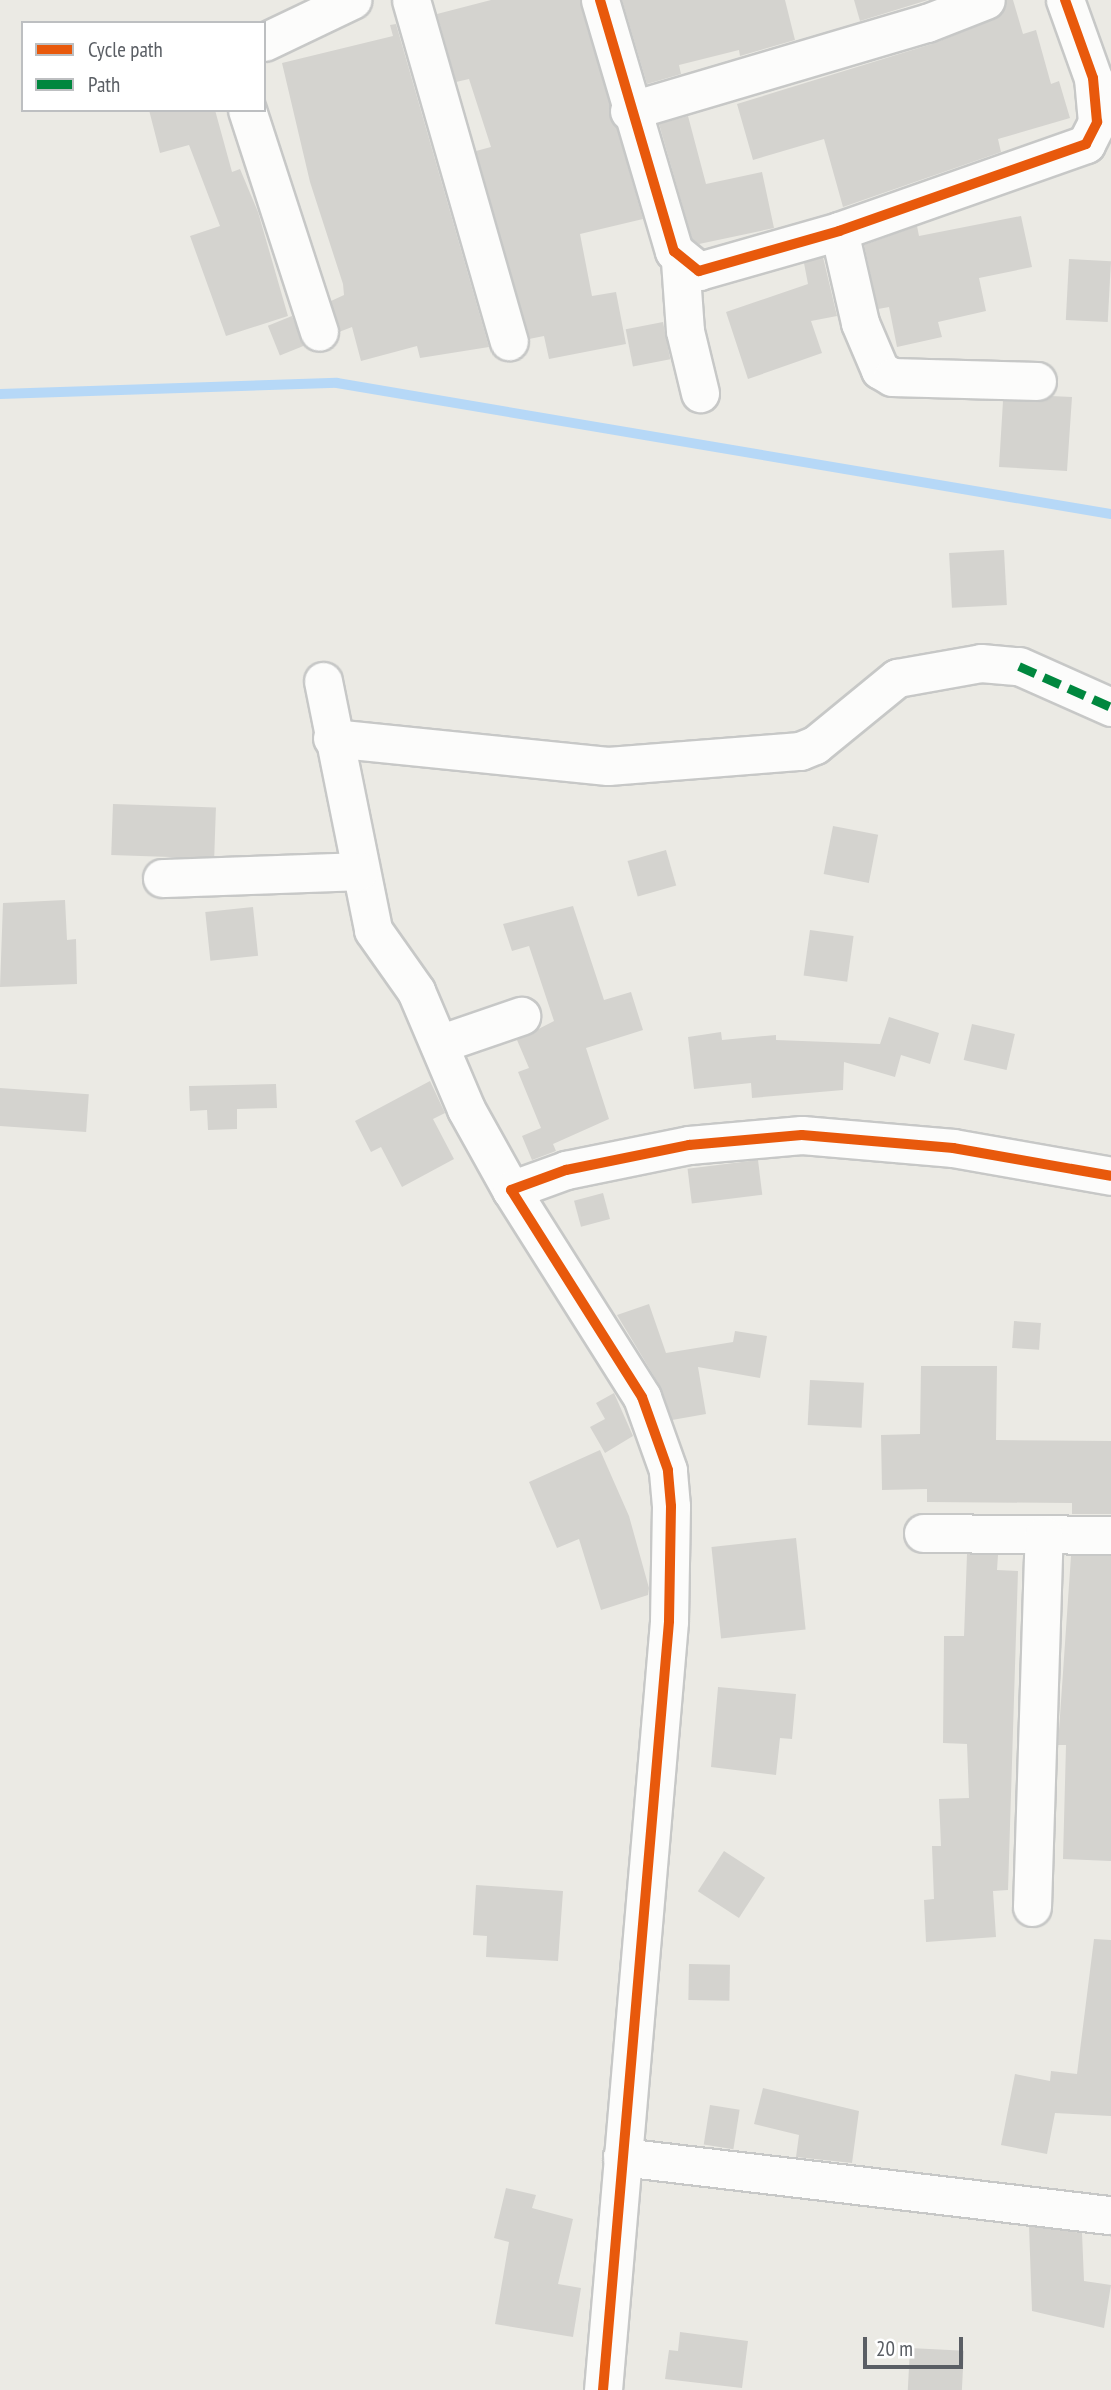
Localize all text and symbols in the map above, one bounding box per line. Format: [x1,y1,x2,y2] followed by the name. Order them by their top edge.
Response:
[21,21,266,112] legend
[88,36,163,63] text: Cycle path
[88,71,120,98] text: Path
[866,2324,966,2368] scale bar
[876,2335,913,2362] text: 20 m

